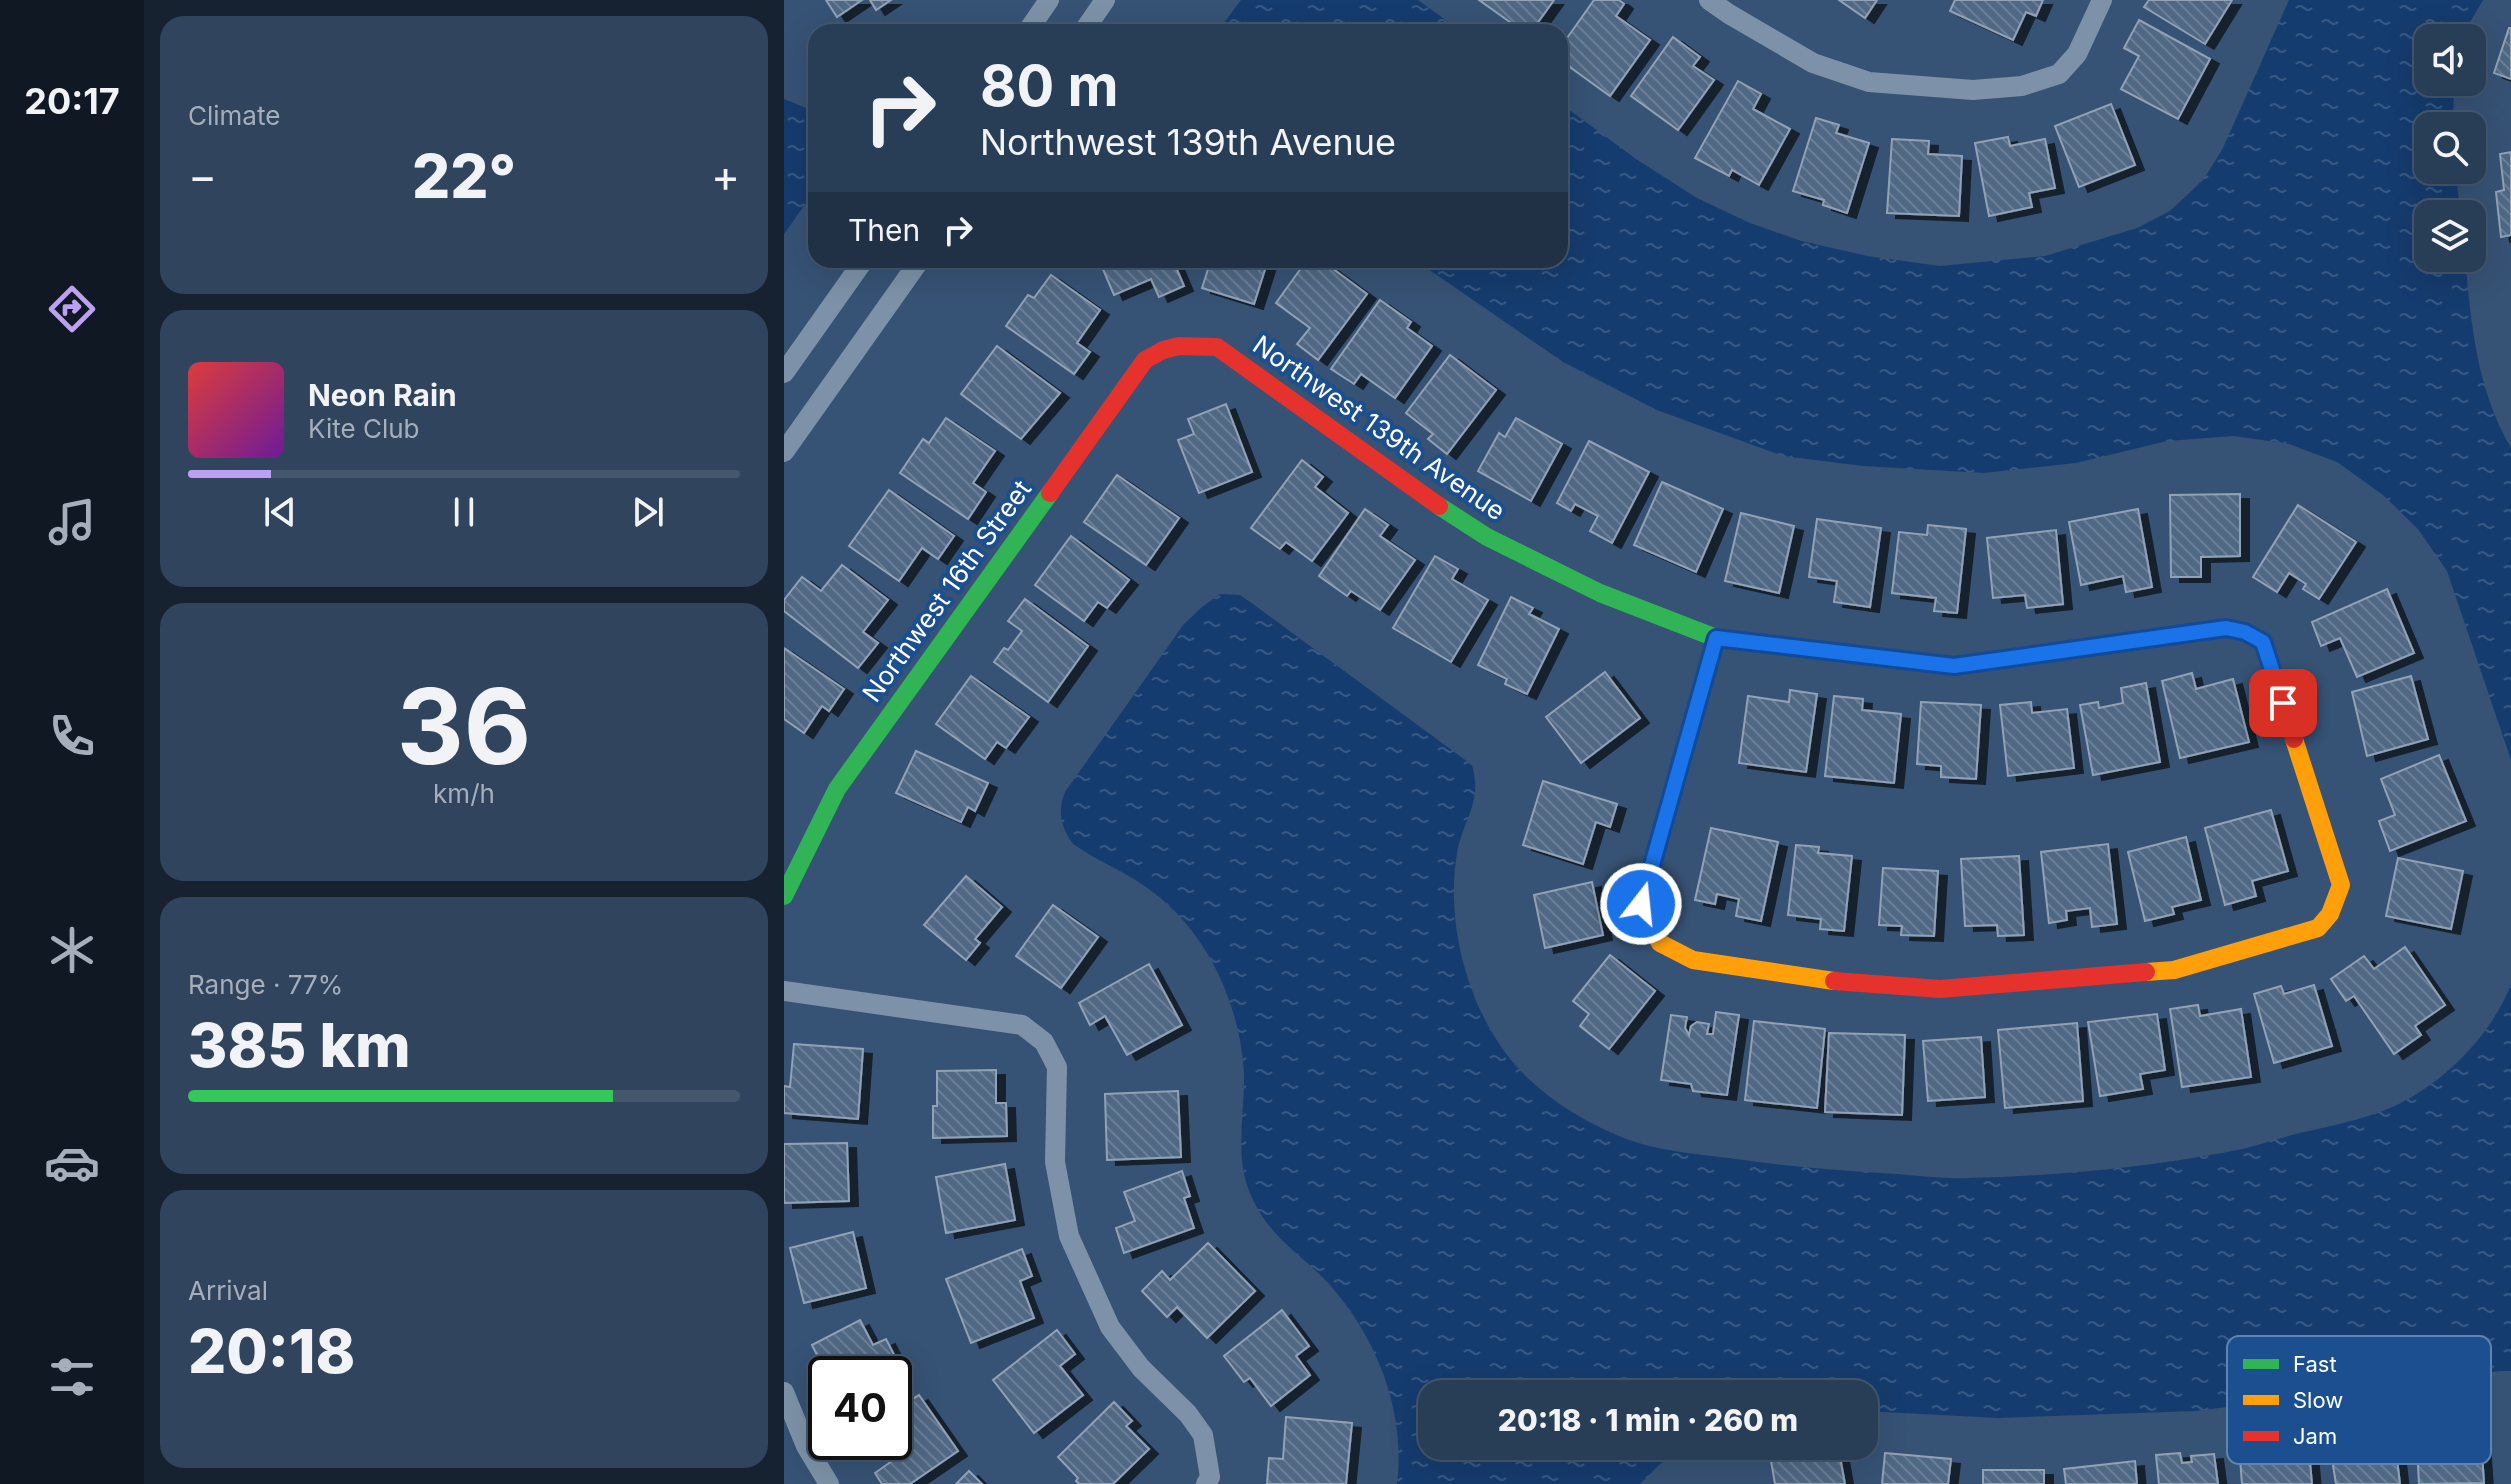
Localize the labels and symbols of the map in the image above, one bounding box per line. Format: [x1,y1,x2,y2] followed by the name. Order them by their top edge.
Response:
[1247,329,1511,526] street label: Northwest 139th Avenue
[856,474,1037,707] street label: Northwest 16th Street
[2249,669,2317,737] pin
[1599,862,1683,946] position arrow
[2227,1336,2491,1464] legend
[2293,1351,2337,1377] text: Fast
[808,1356,912,1460] speed limit sign: 40
[2293,1387,2343,1413] text: Slow
[2293,1423,2337,1449] text: Jam

